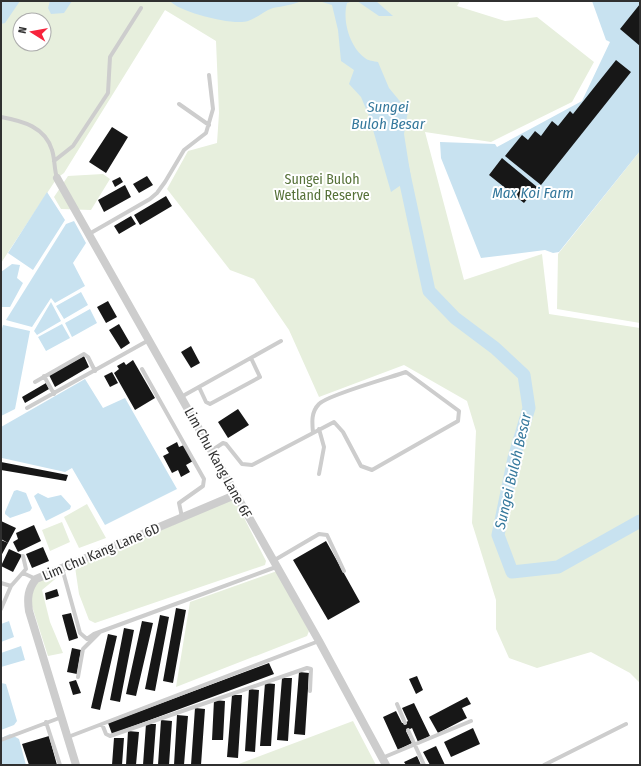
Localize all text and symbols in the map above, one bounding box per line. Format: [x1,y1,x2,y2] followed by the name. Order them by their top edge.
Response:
[12,12,52,52] north arrow
[16,26,30,35] text: N
[351,98,426,133] water label: Sungei Buloh Besar
[274,171,370,204] park label: Sungei Buloh Wetland Reserve
[492,184,574,202] water label: Max Koi Farm
[181,405,255,521] street label: Lim Chu Kang Lane 6F
[491,410,535,532] water label: Sungei Buloh Besar
[40,520,162,584] street label: Lim Chu Kang Lane 6D

